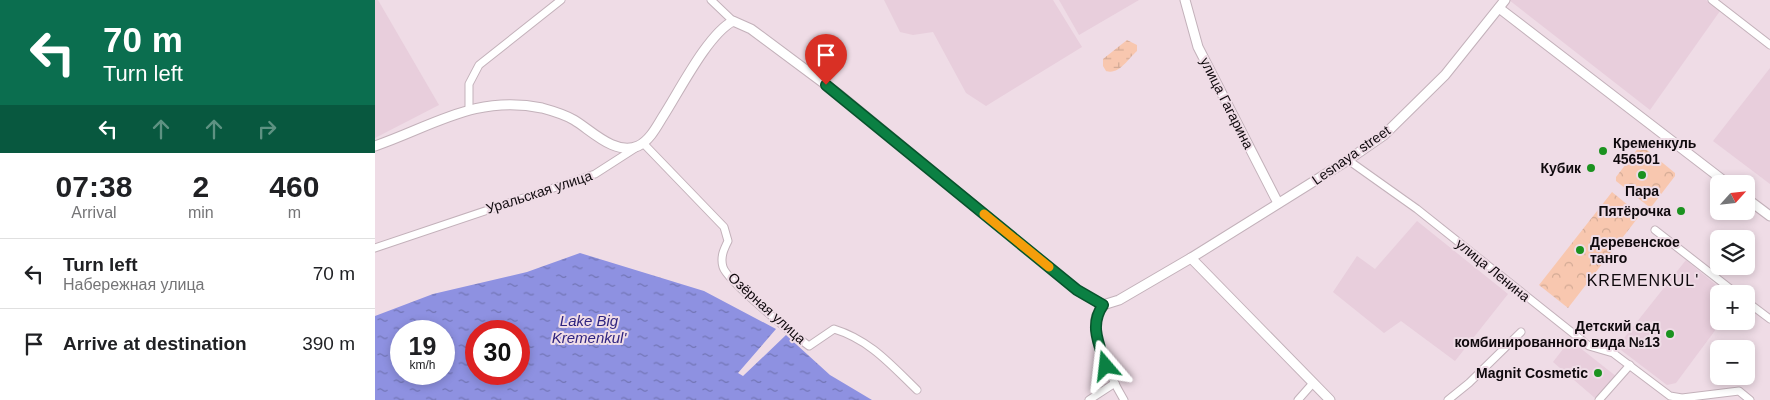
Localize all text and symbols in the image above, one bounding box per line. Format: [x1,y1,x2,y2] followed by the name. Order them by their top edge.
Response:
[20,20,85,85] icon: left
[103,20,183,59] text: 70 m
[805,34,847,85] pin
[812,41,840,69] icon: arrive
[1197,55,1257,152] street label: улица Гагарина
[103,61,183,86] text: Turn left
[94,115,122,143] icon: left
[147,115,175,143] icon: ahead
[200,115,228,143] icon: ahead
[253,115,281,143] icon: right
[1309,122,1393,188] street label: Lesnaya street
[1613,135,1697,167] place label: Кременкуль 456501
[1597,145,1609,157] marker: Кременкуль 456501
[1540,160,1582,176] place label: Кубик
[1585,162,1597,174] marker: Кубик
[484,167,594,217] street label: Уральская улица
[1636,169,1648,181] marker: Пара
[56,170,132,203] text: 07:38
[192,170,209,203] text: 2
[269,170,319,203] text: 460
[1710,175,1755,220] north arrow
[1710,175,1755,385] map controls
[1625,183,1659,199] place label: Пара
[1598,203,1671,219] place label: Пятёрочка
[71,204,117,221] text: Arrival
[188,204,214,221] text: min
[288,204,301,221] text: m
[1675,205,1687,217] marker: Пятёрочка
[1710,230,1755,275] button: layers
[1590,234,1680,266] place label: Деревенское танго
[1453,235,1533,305] street label: улица Ленина
[1574,244,1586,256] marker: Деревенское танго
[63,254,138,275] text: Turn left
[20,260,48,288] icon: left
[313,263,355,284] text: 70 m
[725,269,809,347] street label: Озёрная улица
[1587,272,1699,289] district label: KREMENKUL'
[63,276,204,293] text: Набережная улица
[1710,285,1755,330] button: +
[552,312,627,346] water label: Lake Big Kremenkul'
[1455,318,1660,350] place label: Детский сад комбинированного вида №13
[465,320,530,385] speed limit sign: 30
[1664,328,1676,340] marker: Детский сад комбинированного вида №13
[20,330,48,358] icon: arrive
[409,332,436,360] text: 19
[63,333,247,354] text: Arrive at destination
[302,333,355,354] text: 390 m
[1079,339,1131,391] position arrow
[1710,340,1755,385] button: −
[409,358,436,372] text: km/h
[1476,365,1588,381] place label: Magnit Cosmetic
[1592,367,1604,379] marker: Magnit Cosmetic

